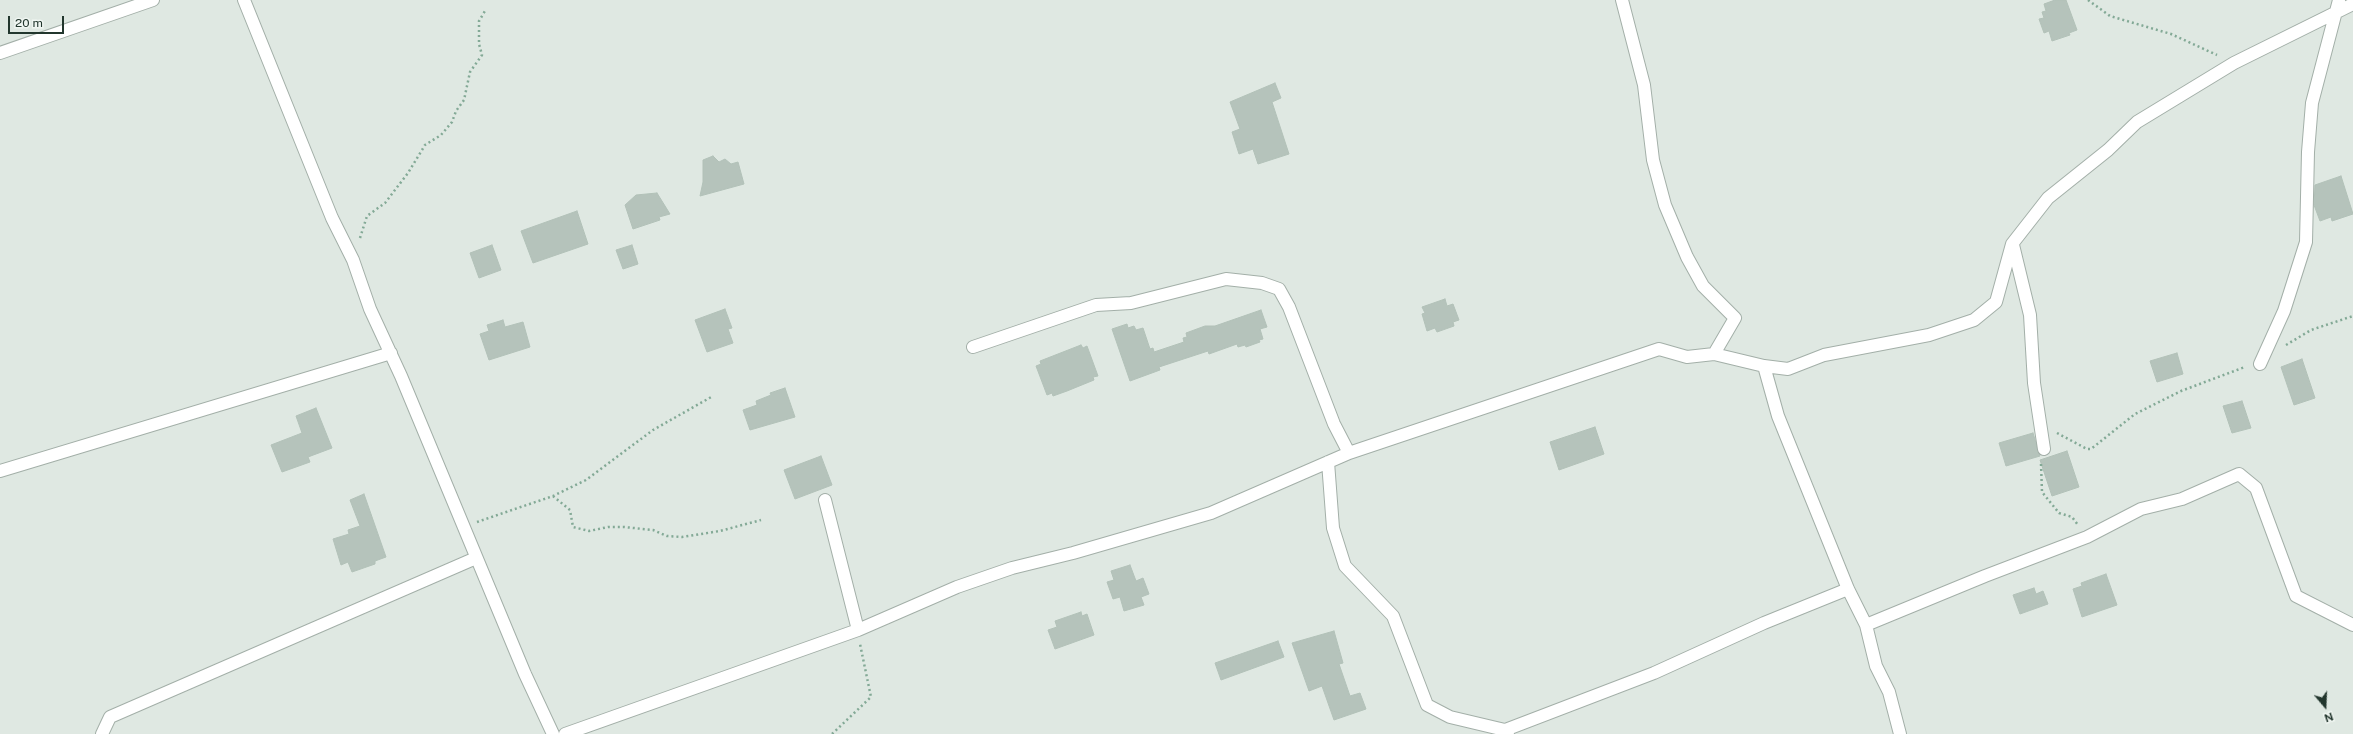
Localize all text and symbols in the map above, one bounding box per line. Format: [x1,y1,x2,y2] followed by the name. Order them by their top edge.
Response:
[10,8,66,34] scale bar
[15,16,43,30] text: 20 m
[2305,686,2345,726] north arrow
[2323,710,2335,724] text: N

